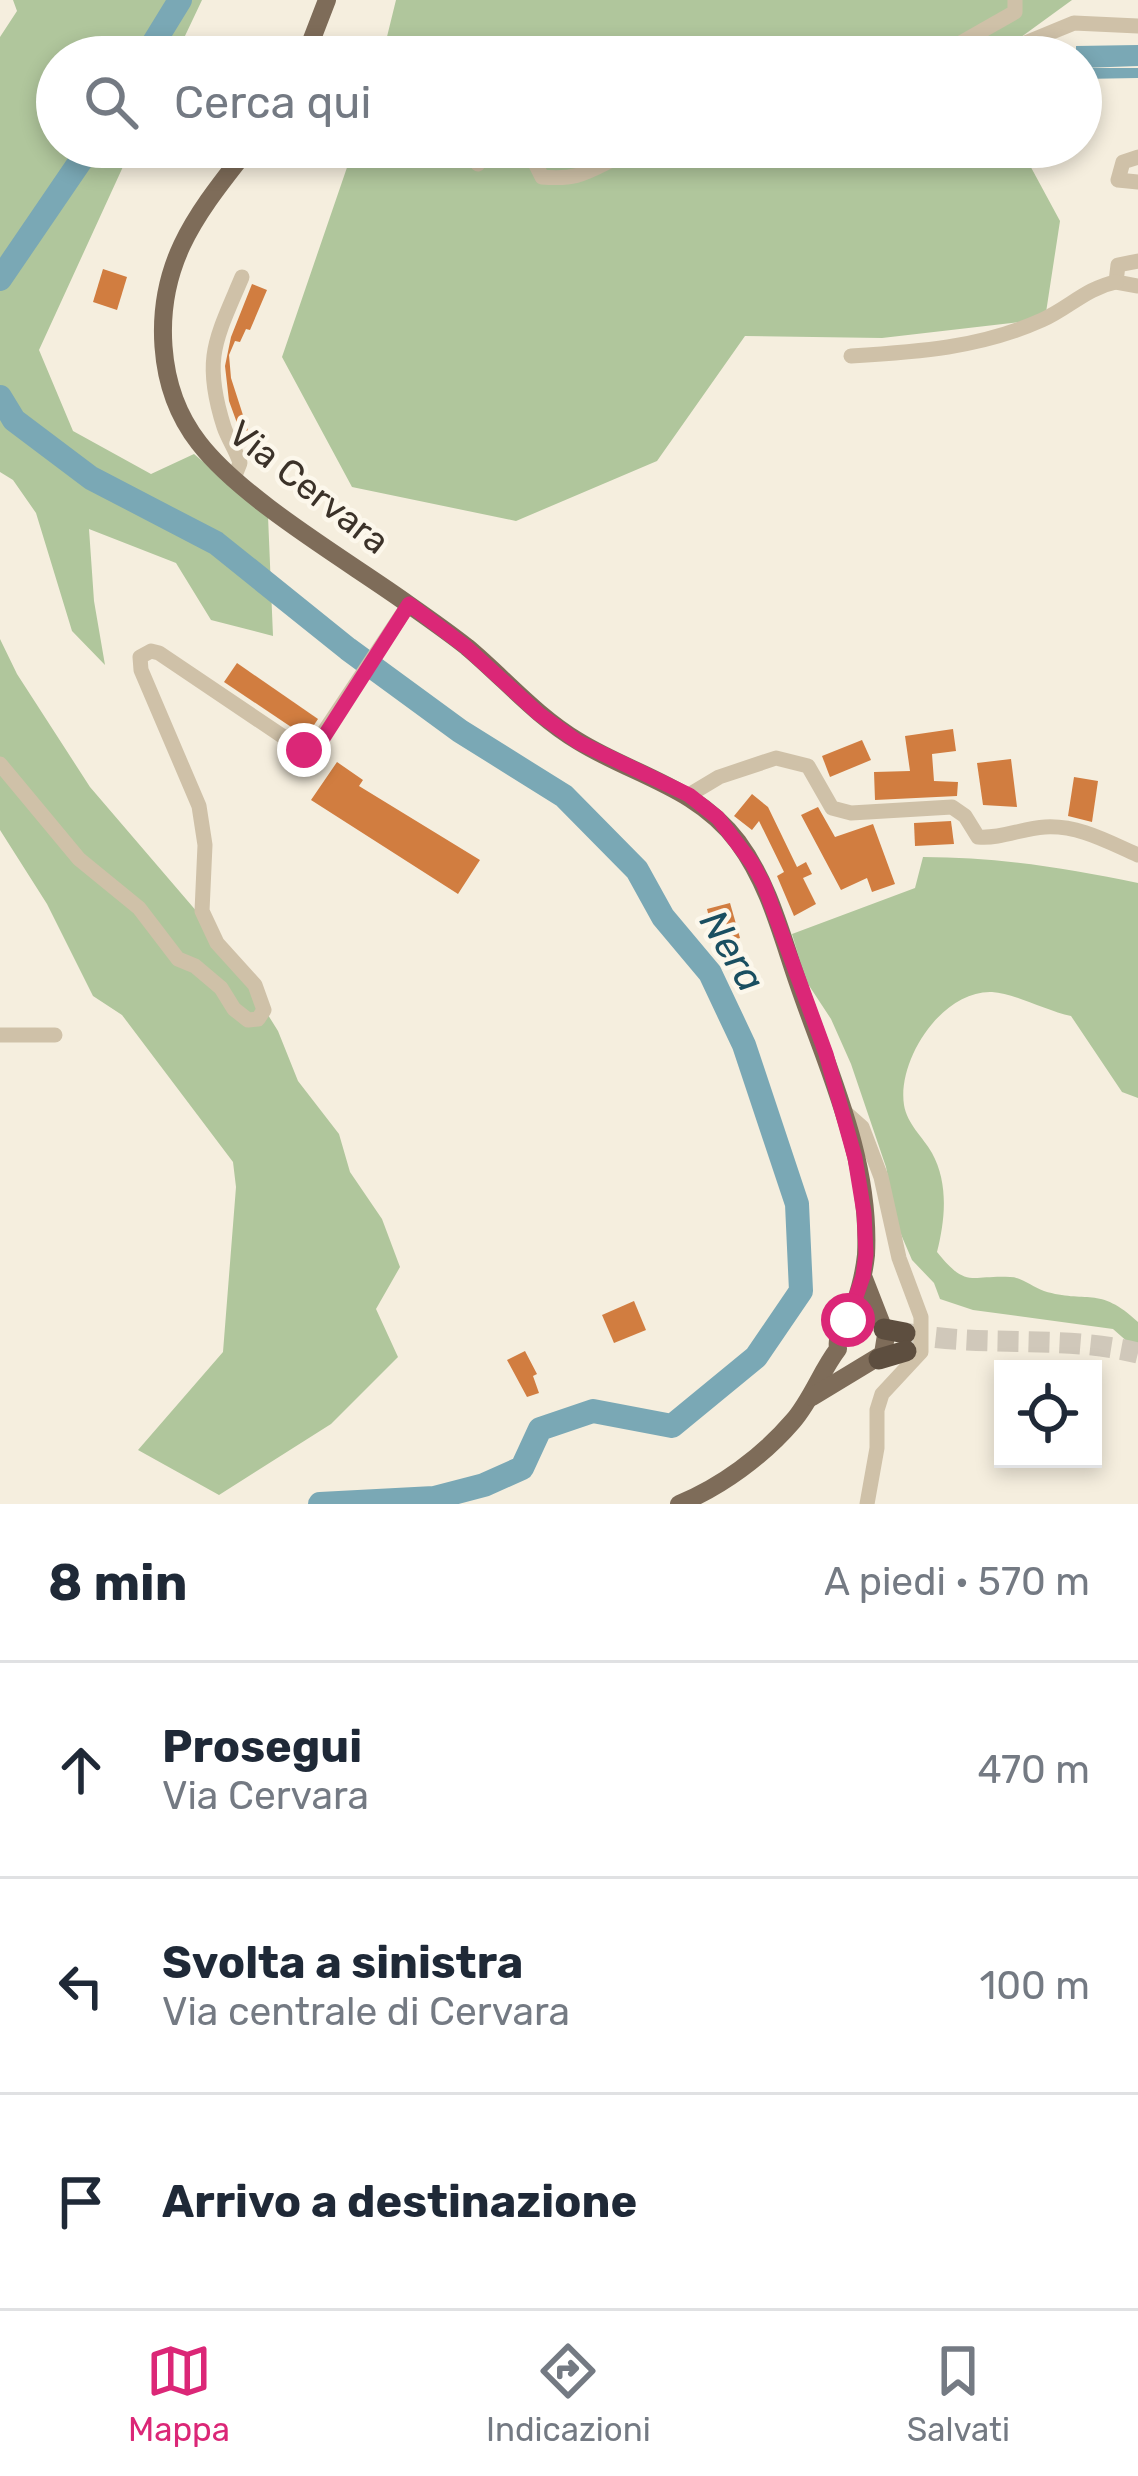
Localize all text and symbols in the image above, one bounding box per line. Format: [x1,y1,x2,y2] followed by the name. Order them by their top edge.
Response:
[36,36,1102,168] search box
[78,69,144,135] icon: search
[174,76,371,129] text: Cerca qui
[220,411,398,563] street label: Via Cervara
[277,723,331,777] route end
[690,902,774,1000] water label: Nera
[821,1293,875,1347] route start
[994,1360,1102,1468] map controls
[994,1360,1102,1468] button: locate
[48,1552,188,1613] text: 8 min
[824,1559,1090,1605] text: A piedi · 570 m
[162,1720,362,1773] text: Prosegui
[48,1737,114,1803] icon: ahead
[977,1747,1090,1793] text: 470 m
[162,1773,369,1819] text: Via Cervara
[162,1936,523,1989] text: Svolta a sinistra
[48,1953,114,2019] icon: left
[980,1963,1090,2009] text: 100 m
[162,1989,570,2035] text: Via centrale di Cervara
[48,2169,114,2235] icon: arrive
[162,2175,637,2228] text: Arrivo a destinazione
[128,2338,230,2449] tab: Mappa
[486,2338,651,2449] tab: Indicazioni
[907,2338,1010,2449] tab: Salvati

